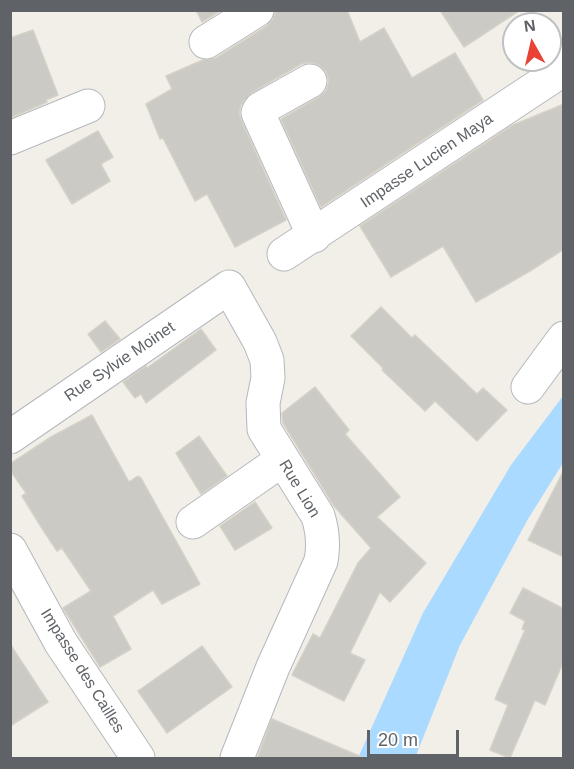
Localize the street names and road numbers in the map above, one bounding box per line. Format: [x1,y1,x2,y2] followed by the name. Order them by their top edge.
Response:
[357,110,497,212] street label: Impasse Lucien Maya
[61,318,179,406] street label: Rue Sylvie Moinet
[274,457,324,521] street label: Rue Lion
[36,605,128,737] street label: Impasse des Cailles

